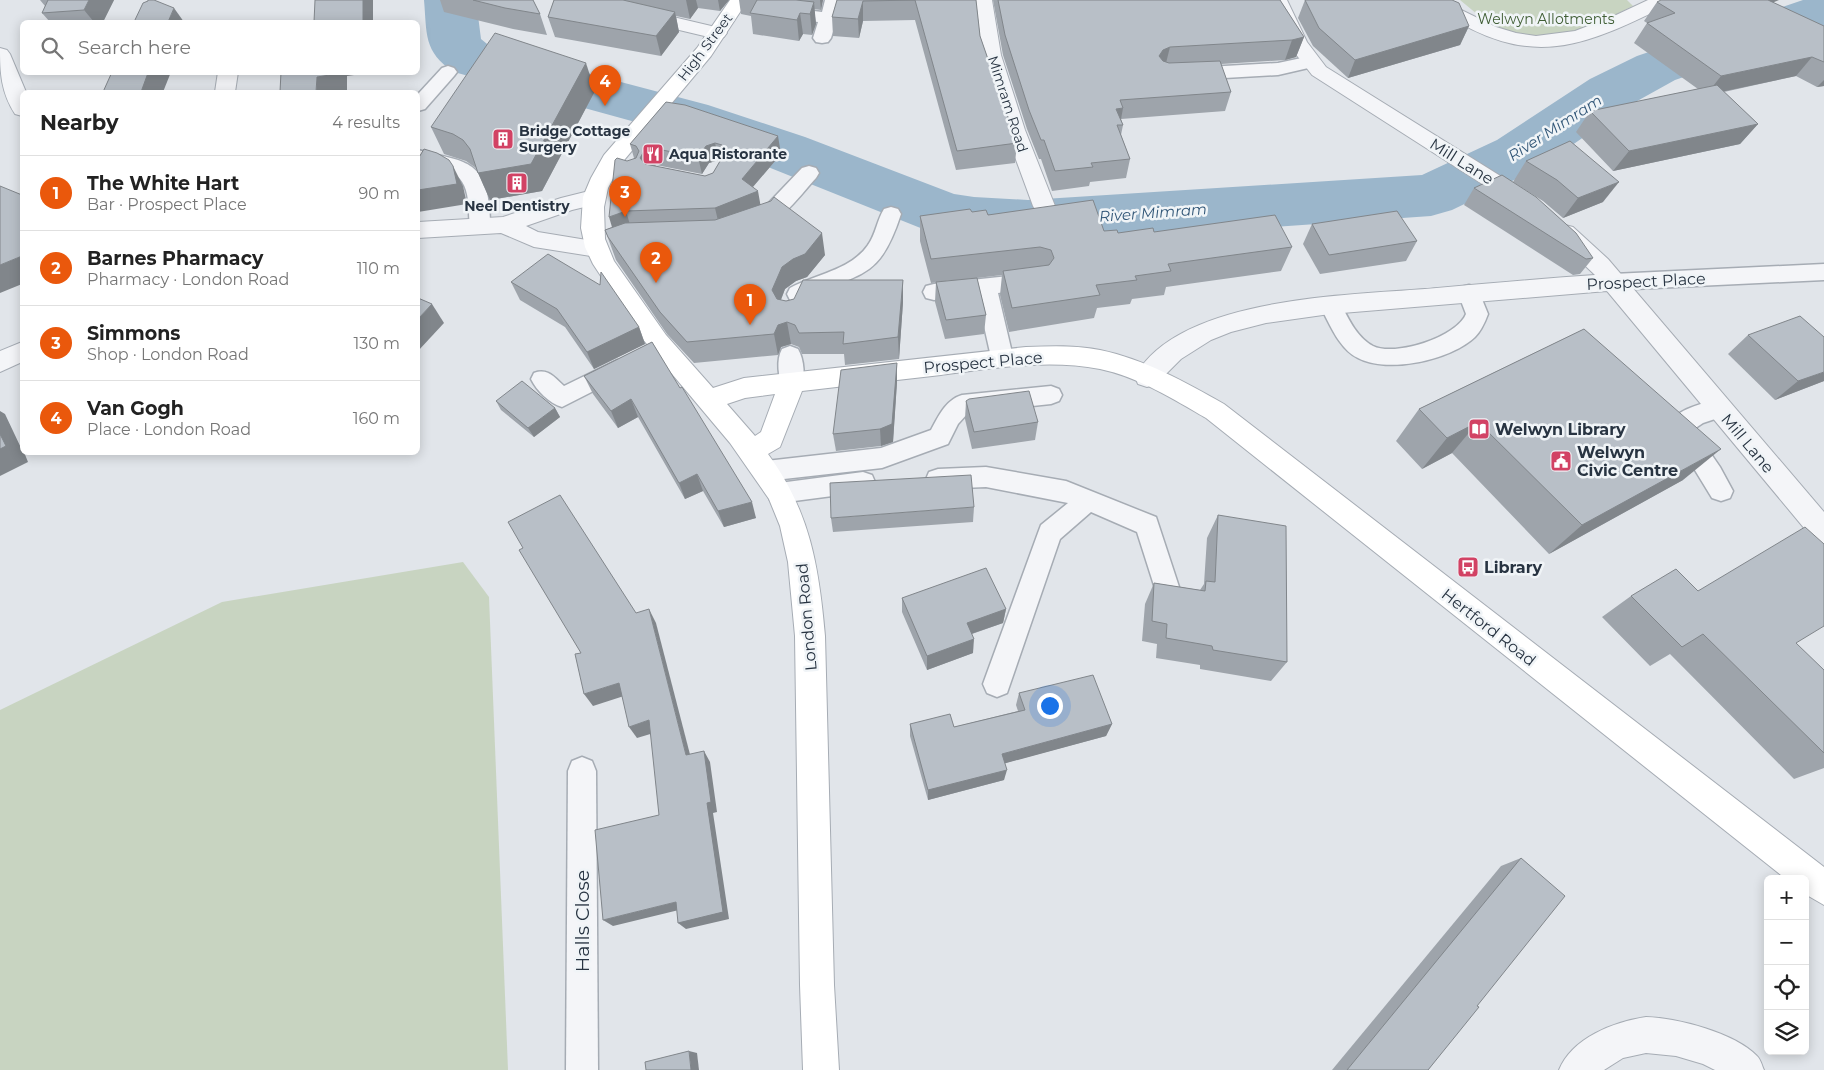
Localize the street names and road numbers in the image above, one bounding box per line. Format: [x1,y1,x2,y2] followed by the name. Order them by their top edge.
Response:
[674,9,737,84] street label: High Street
[984,53,1032,155] street label: Mimram Road
[1426,134,1497,188] street label: Mill Lane
[1586,269,1706,294] street label: Prospect Place
[923,348,1043,377] street label: Prospect Place
[1717,410,1778,477] street label: Mill Lane
[792,562,821,672] street label: London Road
[1438,585,1540,670] street label: Hertford Road
[571,870,594,972] street label: Halls Close

